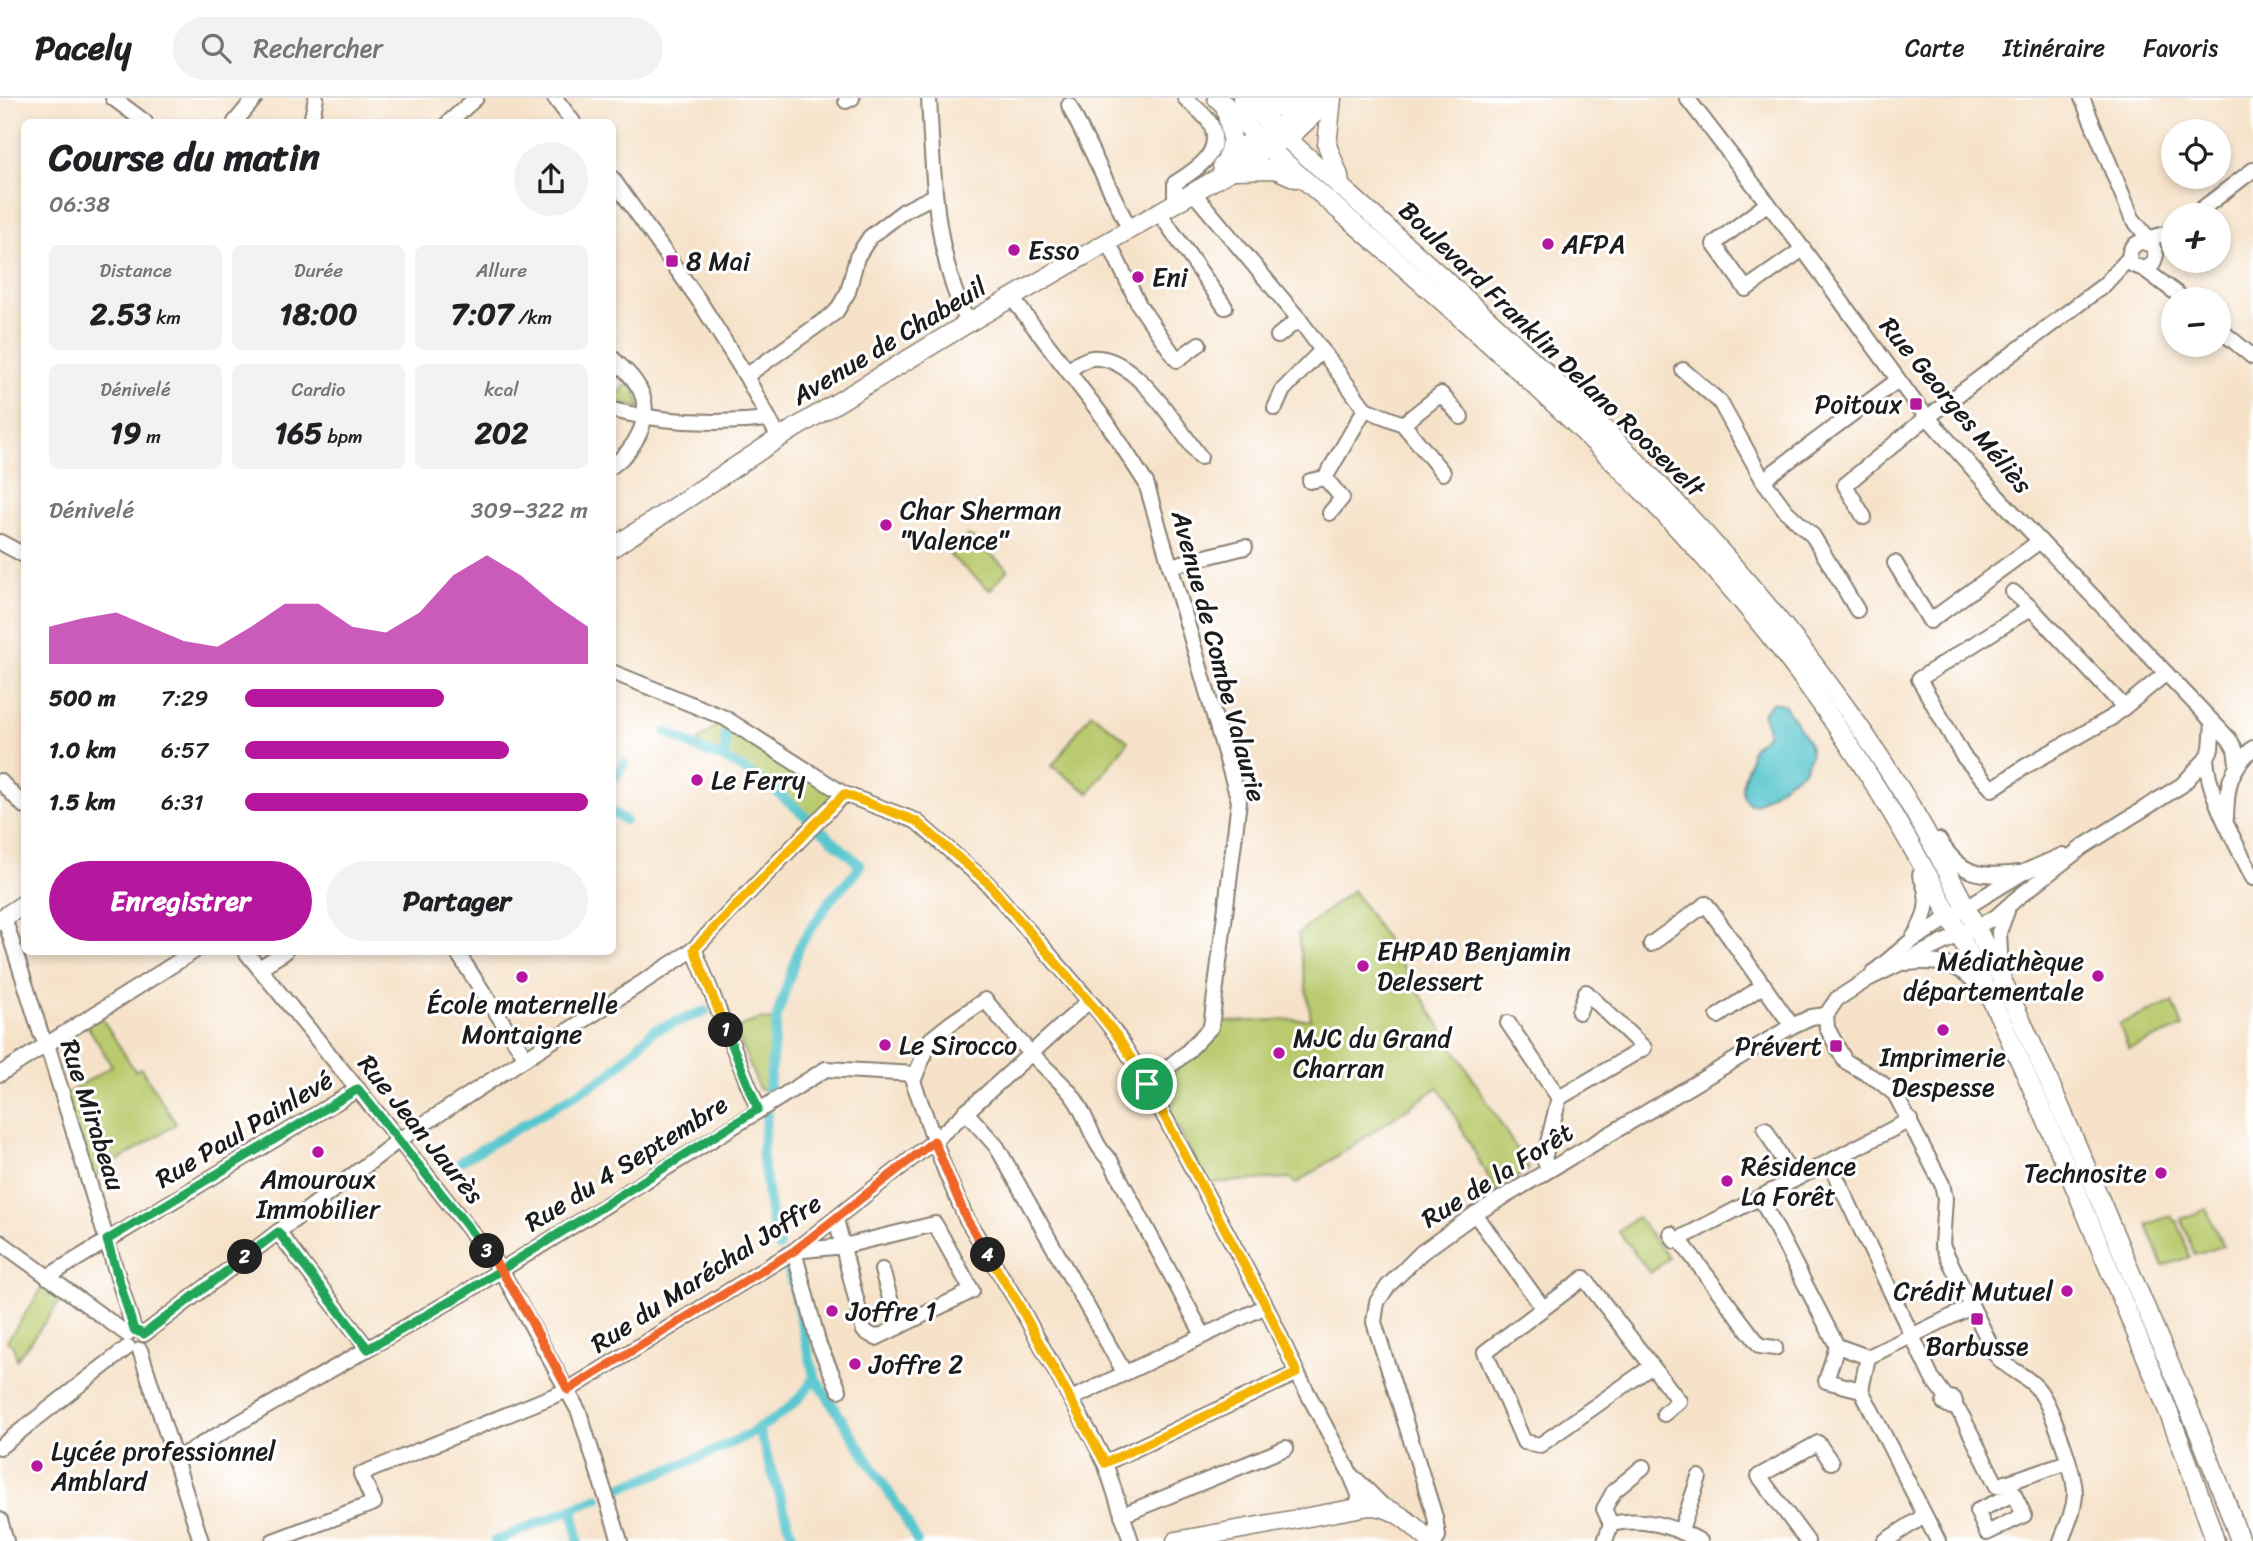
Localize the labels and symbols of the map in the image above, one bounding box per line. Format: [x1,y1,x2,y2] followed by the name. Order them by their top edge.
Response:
[1388,189,1718,510] street label: Boulevard Franklin Delano Roosevelt
[1561,221,1625,267] place label: AFPA
[1028,227,1080,273] place label: Esso
[1540,236,1556,252] marker: AFPA
[686,238,751,284] place label: 8 Mai
[1006,242,1022,258] marker: Esso
[664,253,680,269] marker: 8 Mai
[1152,254,1188,300] place label: Eni
[781,264,996,418] street label: Avenue de Chabeuil
[1130,269,1146,285] marker: Eni
[1867,306,2045,504] street label: Rue Georges Méliès
[1814,381,1903,427] place label: Poitoux
[1908,396,1924,412] marker: Poitoux
[900,487,1061,563] place label: Char Sherman "Valence"
[1158,504,1280,807] street label: Avenue de Combe Valaurie
[878,517,894,533] marker: Char Sherman "Valence"
[711,757,806,803] place label: Le Ferry
[689,772,705,788] marker: Le Ferry
[1377,928,1571,1004] place label: EHPAD Benjamin Delessert
[1903,938,2084,1014] place label: Médiathèque départementale
[1355,958,1371,974] marker: EHPAD Benjamin Delessert
[2090,968,2106,984] marker: Médiathèque départementale
[514,969,530,985] marker: École maternelle Montaigne
[426,981,618,1057] place label: École maternelle Montaigne
[708,1012,744,1048] pin: 1
[1293,1015,1453,1091] place label: MJC du Grand Charran
[899,1022,1017,1068] place label: Le Sirocco
[1935,1022,1951,1038] marker: Imprimerie Despesse
[1735,1023,1822,1069] place label: Prévert
[47,1033,139,1197] street label: Rue Mirabeau
[1879,1034,2006,1110] place label: Imprimerie Despesse
[877,1037,893,1053] marker: Le Sirocco
[1828,1038,1844,1054] marker: Prévert
[346,1044,496,1215] street label: Rue Jean Jaurès
[1271,1045,1287,1061] marker: MJC du Grand Charran
[1117,1054,1177,1114] pin
[146,1057,342,1201] street label: Rue Paul Painlevé
[515,1082,737,1244] street label: Rue du 4 Septembre
[1412,1110,1582,1240] street label: Rue de la Forêt
[1741,1143,1856,1219] place label: Résidence La Forêt
[310,1144,326,1160] marker: Amouroux Immobilier
[2024,1150,2147,1196] place label: Technosite
[255,1156,381,1232] place label: Amouroux Immobilier
[2153,1165,2169,1181] marker: Technosite
[1719,1173,1735,1189] marker: Résidence La Forêt
[581,1181,831,1365] street label: Rue du Maréchal Joffre
[470,1234,504,1268] pin: 3
[970,1238,1006,1272] pin: 4
[228,1240,262,1274] pin: 2
[1893,1268,2054,1314] place label: Crédit Mutuel
[2059,1283,2075,1299] marker: Crédit Mutuel
[845,1288,936,1334] place label: Joffre 1
[824,1303,840,1319] marker: Joffre 1
[1969,1311,1985,1327] marker: Barbusse
[1925,1323,2029,1369] place label: Barbusse
[868,1341,963,1387] place label: Joffre 2
[847,1356,863,1372] marker: Joffre 2
[50,1428,276,1504] place label: Lycée professionnel Amblard
[29,1458,45,1474] marker: Lycée professionnel Amblard

